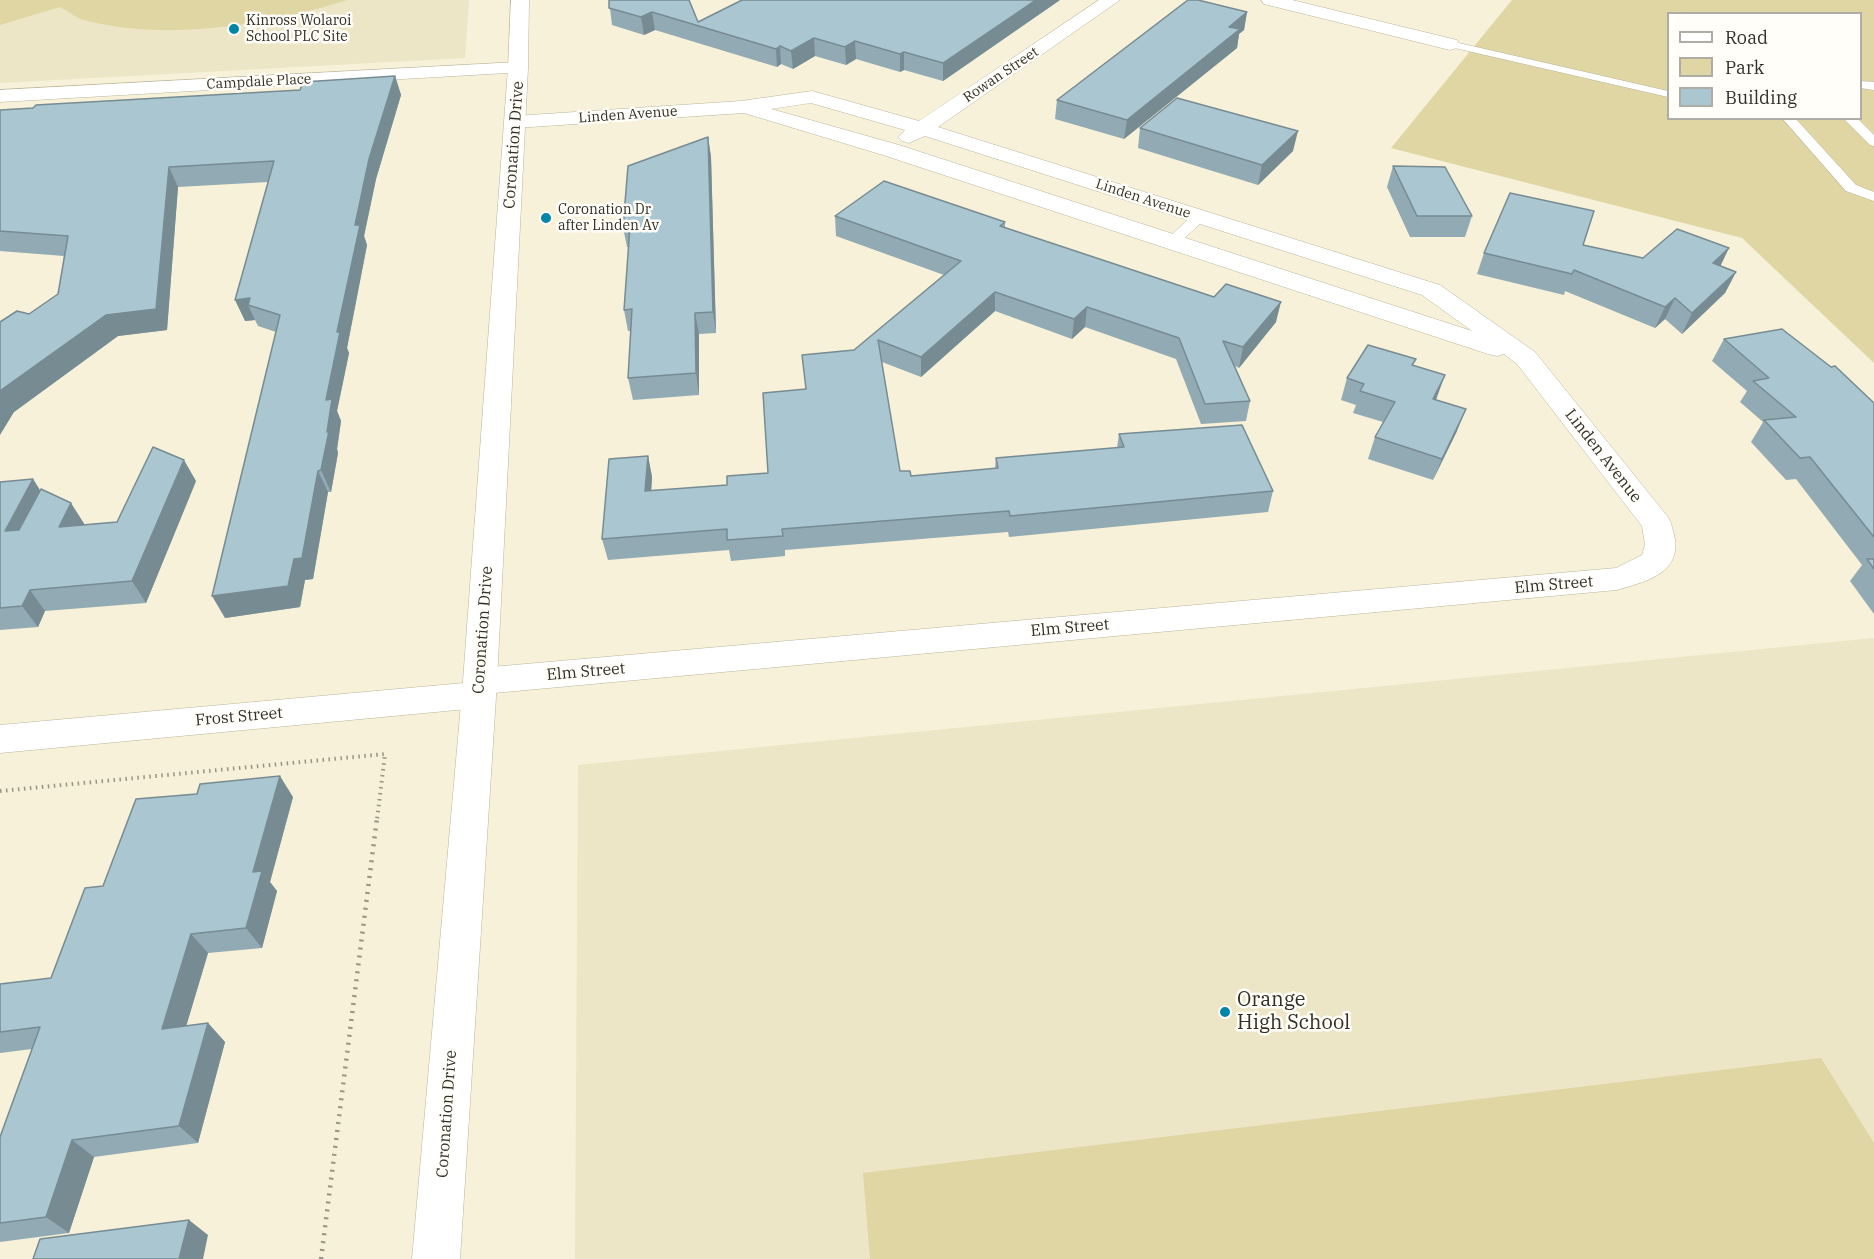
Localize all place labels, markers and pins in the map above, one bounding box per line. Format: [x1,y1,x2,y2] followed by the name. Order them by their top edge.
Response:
[246,13,351,46] place label: Kinross Wolaroi School PLC Site
[227,22,241,36] marker: Kinross Wolaroi School PLC Site
[558,202,659,234] place label: Coronation Dr after Linden Av
[539,211,553,225] marker: Coronation Dr after Linden Av
[1237,988,1350,1035] place label: Orange High School
[1218,1005,1232,1019] marker: Orange High School

